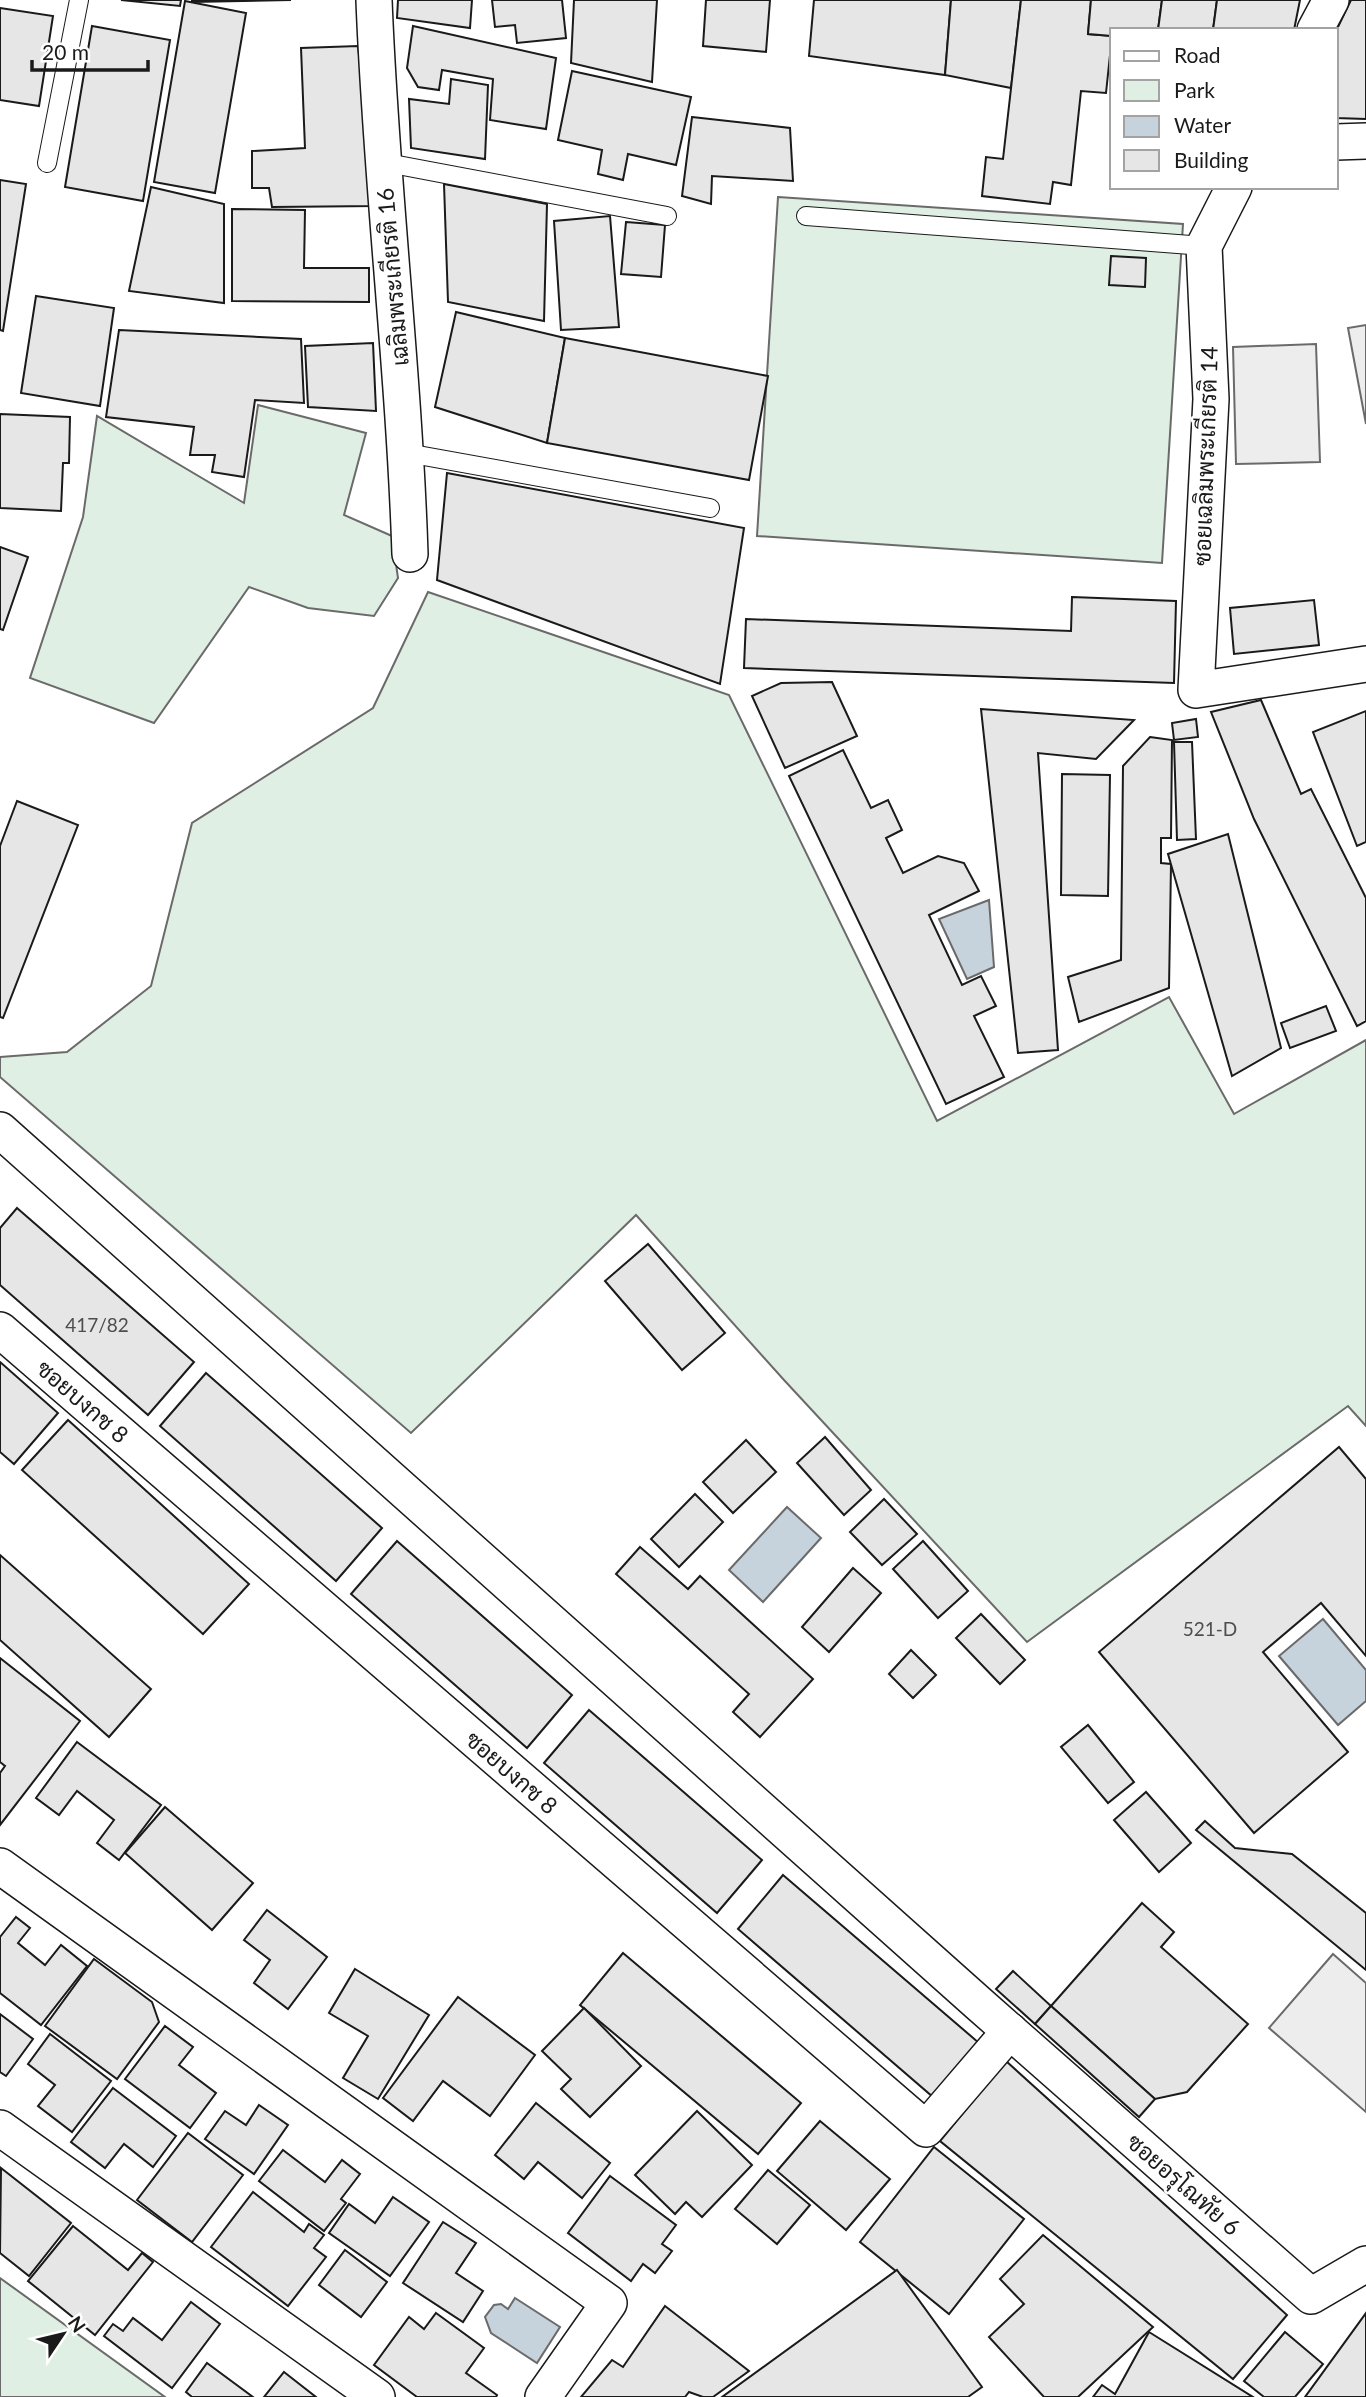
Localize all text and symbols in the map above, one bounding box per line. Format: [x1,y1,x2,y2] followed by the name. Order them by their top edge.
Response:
[32,28,147,72] scale bar
[1110,28,1338,189] legend
[42,39,89,64] text: 20 m
[1174,42,1221,67] text: Road
[1174,77,1215,102] text: Park
[1174,112,1231,137] text: Water
[1174,147,1249,172] text: Building
[370,187,414,367] street label: เฉลิมพระเกียรติ 16
[1187,346,1223,566] street label: ซอยเฉลิมพระเกียรติ 14
[65,1313,129,1336] house number: 417/82
[31,1354,135,1448] street label: ซอยบงกช 8
[1183,1617,1237,1640] house number: 521-D
[460,1725,564,1819] street label: ซอยบงกช 8
[1120,2126,1247,2243] street label: ซอยอรุโณทัย 6
[28,2299,98,2369] north arrow
[64,2311,91,2337] text: N

